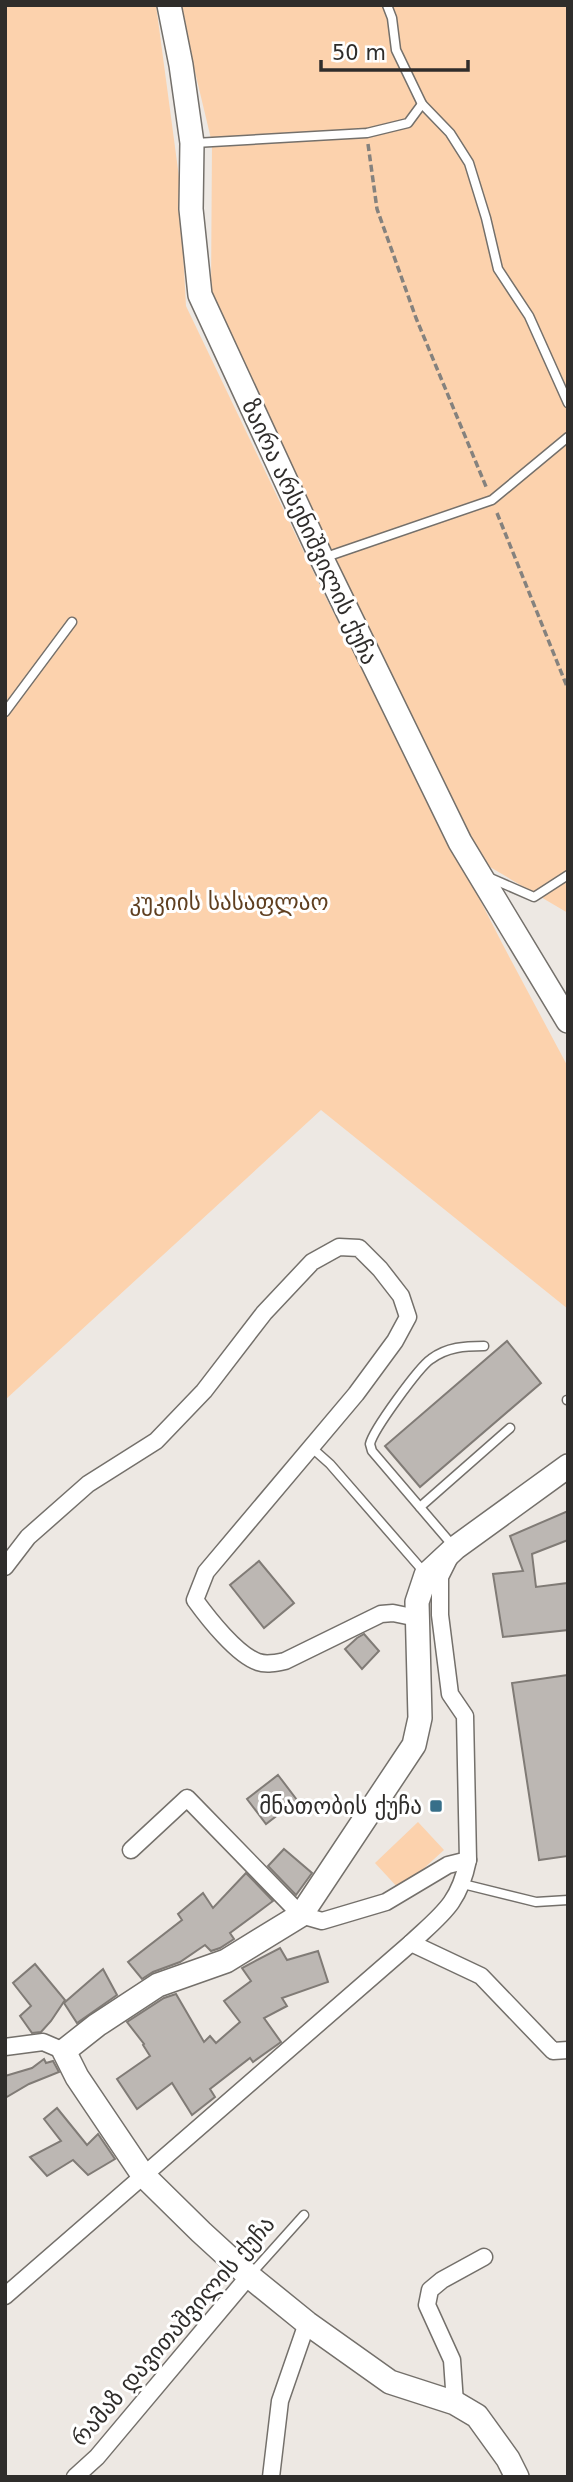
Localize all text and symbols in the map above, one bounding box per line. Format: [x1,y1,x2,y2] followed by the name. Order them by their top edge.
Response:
[321,28,468,72] scale bar
[332,41,386,65] text: 50 m
[236,396,383,669] street label: ზაირა არსენიშვილის ქუჩა
[129,889,329,916] park label: კუკიის სასაფლაო
[259,1793,422,1820] place label: მნათობის ქუჩა
[428,1798,444,1814] marker: მნათობის ქუჩა
[66,2211,281,2452] street label: რამაზ დავითაშვილის ქუჩა

